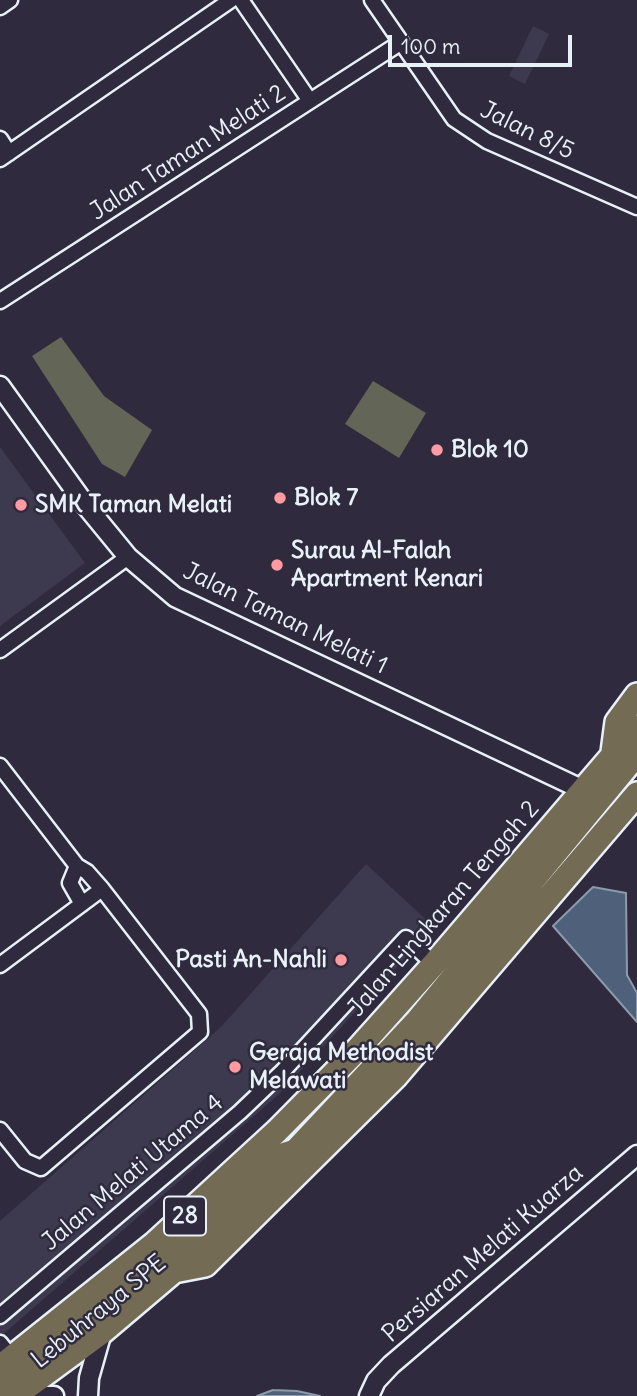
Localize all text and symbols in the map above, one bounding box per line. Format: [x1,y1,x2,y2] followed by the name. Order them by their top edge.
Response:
[392,21,576,65] scale bar
[401,33,460,60] text: 100 m
[85,79,291,227] street label: Jalan Taman Melati 2
[475,96,579,166] street label: Jalan 8/5
[451,436,529,464] place label: Blok 10
[429,442,445,458] marker: Blok 10
[294,484,358,512] place label: Blok 7
[272,490,288,506] marker: Blok 7
[35,491,232,519] place label: SMK Taman Melati
[13,497,29,513] marker: SMK Taman Melati
[291,537,483,593] place label: Surau Al-Falah Apartment Kenari
[178,557,392,681] street label: Jalan Taman Melati 1
[269,557,285,573] marker: Surau Al-Falah Apartment Kenari
[342,795,546,1023] street label: Jalan Lingkaran Tengah 2
[175,946,327,974] place label: Pasti An-Nahli
[333,952,349,968] marker: Pasti An-Nahli
[249,1039,433,1095] place label: Geraja Methodist Melawati
[227,1059,243,1075] marker: Geraja Methodist Melawati
[37,1089,229,1257] street label: Jalan Melati Utama 4
[377,1159,589,1349] street label: Persiaran Melati Kuarza
[164,1196,206,1236] road number: 28
[26,1249,172,1375] street label: Lebuhraya SPE

